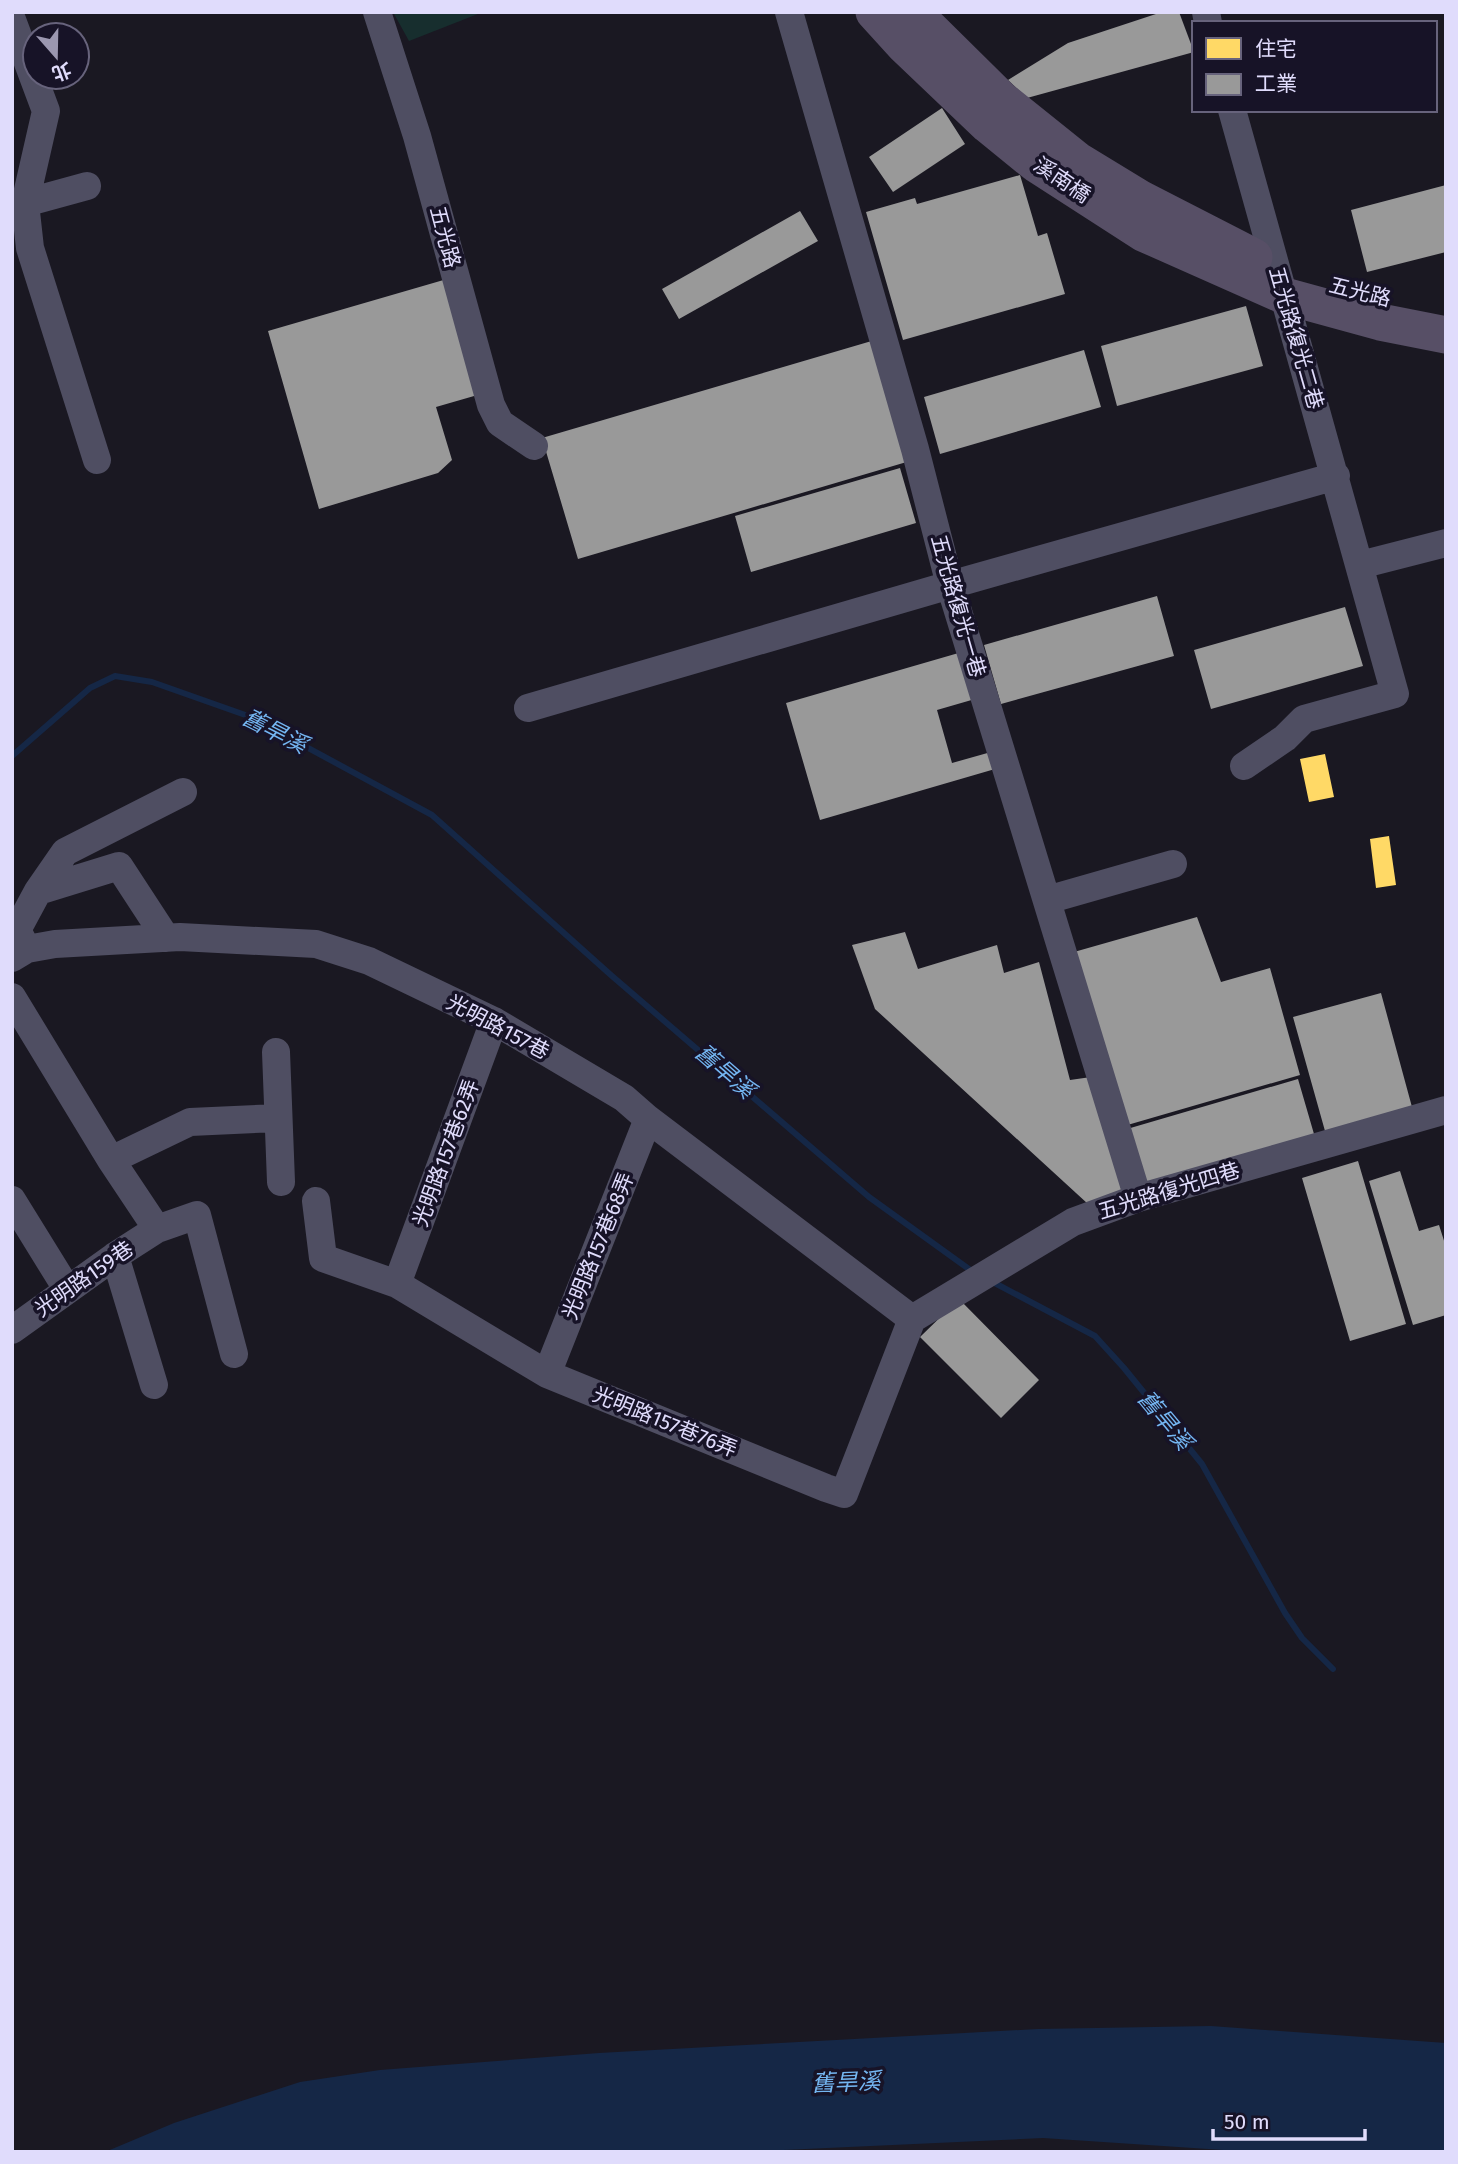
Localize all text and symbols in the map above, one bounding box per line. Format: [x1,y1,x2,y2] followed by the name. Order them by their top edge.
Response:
[21,21,91,91] north arrow
[1192,21,1437,112] legend
[1255,36,1297,62] text: 住宅
[49,57,75,86] text: 北
[1255,71,1297,97] text: 工業
[1029,152,1095,208] street label: 溪南橋
[424,203,466,271] street label: 五光路
[1263,264,1329,412] street label: 五光路復光二巷
[1326,272,1394,312] street label: 五光路
[925,532,991,680] street label: 五光路復光一巷
[238,703,315,760] water label: 舊旱溪
[442,989,554,1065] street label: 光明路157巷
[690,1038,762,1106] water label: 舊旱溪
[407,1076,485,1230] street label: 光明路157巷62弄
[1095,1157,1243,1225] street label: 五光路復光四巷
[557,1169,639,1323] street label: 光明路157巷68弄
[30,1236,138,1322] street label: 光明路159巷
[589,1381,741,1463] street label: 光明路157巷76弄
[1132,1385,1200,1458] water label: 舊旱溪
[811,2067,884,2097] water label: 舊旱溪
[1213,2098,1365,2142] scale bar
[1224,2109,1270,2135] text: 50 m

